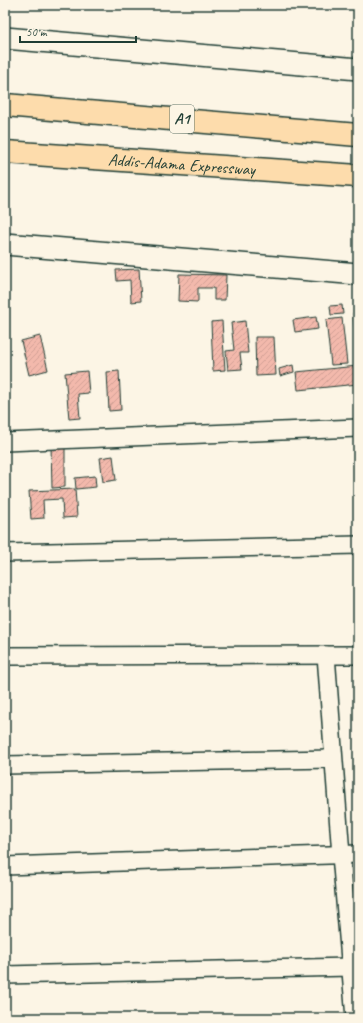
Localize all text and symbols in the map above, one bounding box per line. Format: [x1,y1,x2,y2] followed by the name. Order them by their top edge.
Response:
[20,18,136,44] scale bar
[26,24,48,40] text: 50 m
[170,105,194,133] road number: A1
[107,149,257,180] street label: Addis-Adama Expressway

